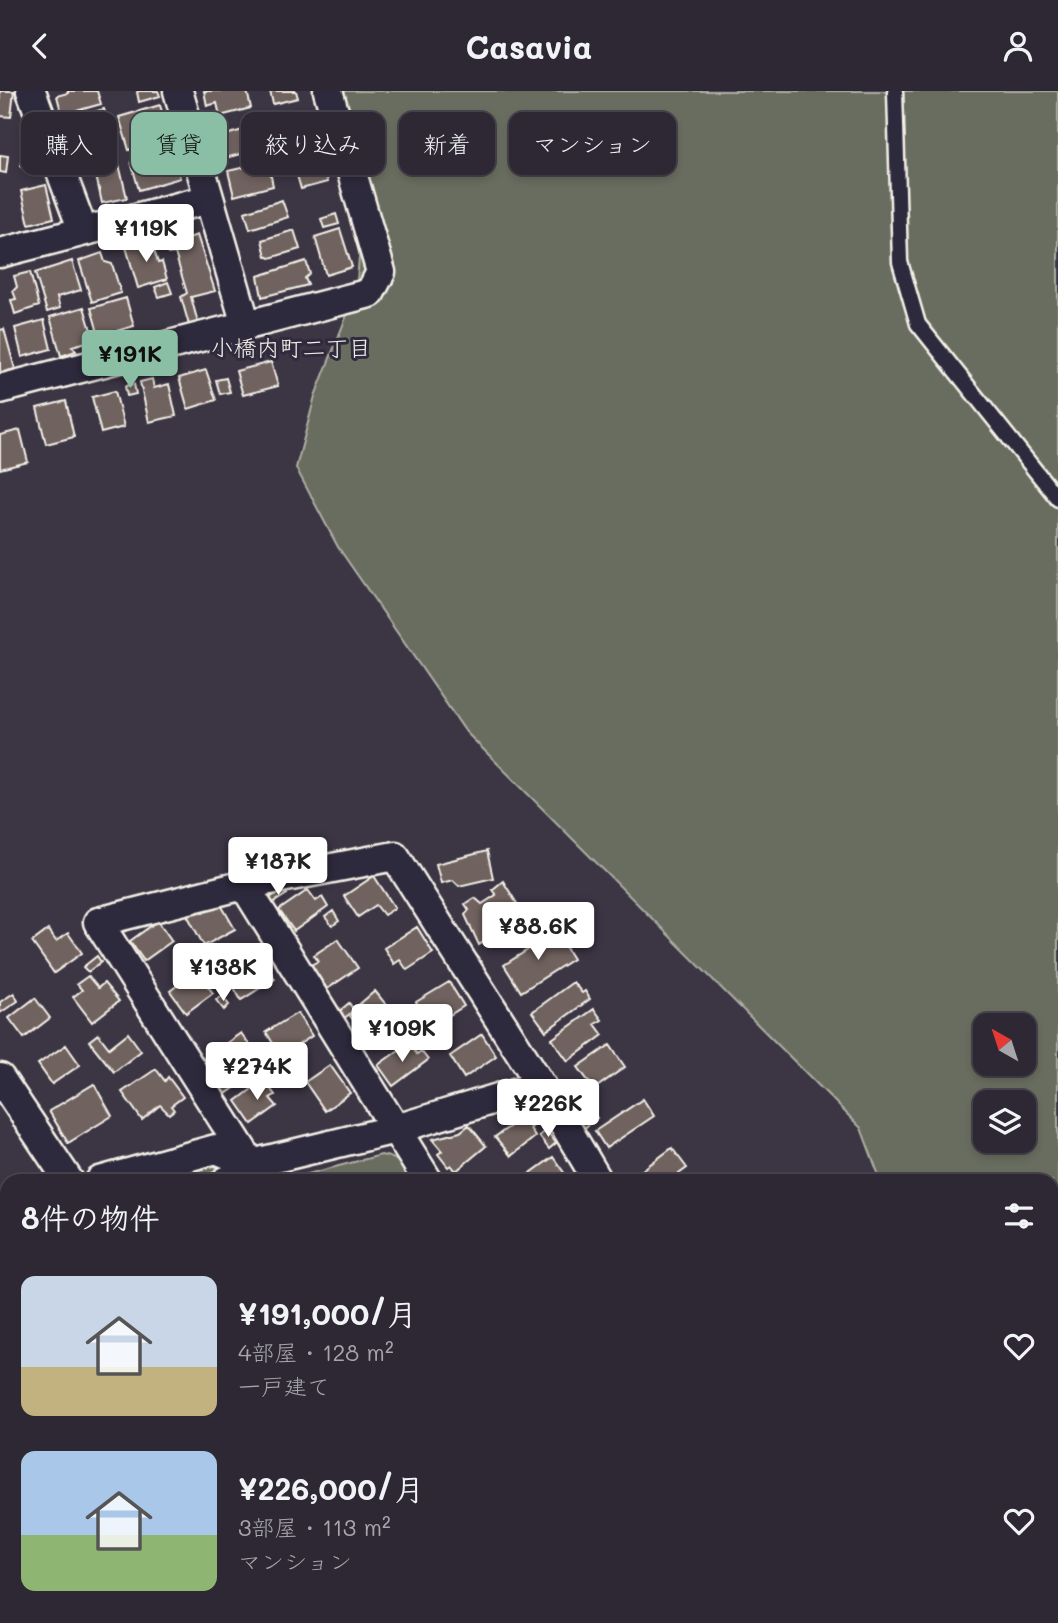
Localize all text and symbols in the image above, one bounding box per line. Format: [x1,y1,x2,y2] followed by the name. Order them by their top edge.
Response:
[466,25,592,67] text: Casavia
[21,27,59,65] icon: back
[999,27,1037,65] icon: person
[21,112,117,175] chip: 購入
[131,112,227,175] chip: 賃貸
[241,112,385,175] chip: 絞り込み
[399,112,495,175] chip: 新着
[509,112,676,175] chip: マンション
[97,205,195,264] pin: ¥119K
[114,212,178,242] text: ¥119K
[81,331,179,390] pin: ¥191K
[211,332,372,362] district label: 小橋内町二丁目
[98,338,162,368] text: ¥191K
[229,837,327,897] pin: ¥187K
[244,845,312,875] text: ¥187K
[481,903,595,962] pin: ¥88.6K
[498,910,578,940] text: ¥88.6K
[174,943,272,1003] pin: ¥138K
[189,951,257,981] text: ¥138K
[353,1005,451,1064] pin: ¥109K
[368,1012,437,1042] text: ¥109K
[973,1013,1036,1076] north arrow
[973,1013,1036,1153] map controls
[208,1042,306,1102] pin: ¥274K
[222,1050,292,1080] text: ¥274K
[499,1079,597,1139] pin: ¥226K
[513,1087,583,1117] text: ¥226K
[973,1090,1036,1153] button: layers
[21,1197,160,1237] text: 8件の物件
[1000,1197,1038,1235] icon: filters
[238,1293,417,1333] text: ¥191,000/月
[77,1304,161,1388] icon: home
[1000,1327,1038,1365] icon: heart
[238,1337,394,1367] text: 4部屋 · 128 m²
[238,1371,330,1401] text: 一戸建て
[238,1468,424,1508] text: ¥226,000/月
[77,1479,161,1563] icon: home
[1000,1502,1038,1540] icon: heart
[238,1512,391,1542] text: 3部屋 · 113 m²
[238,1546,352,1576] text: マンション

